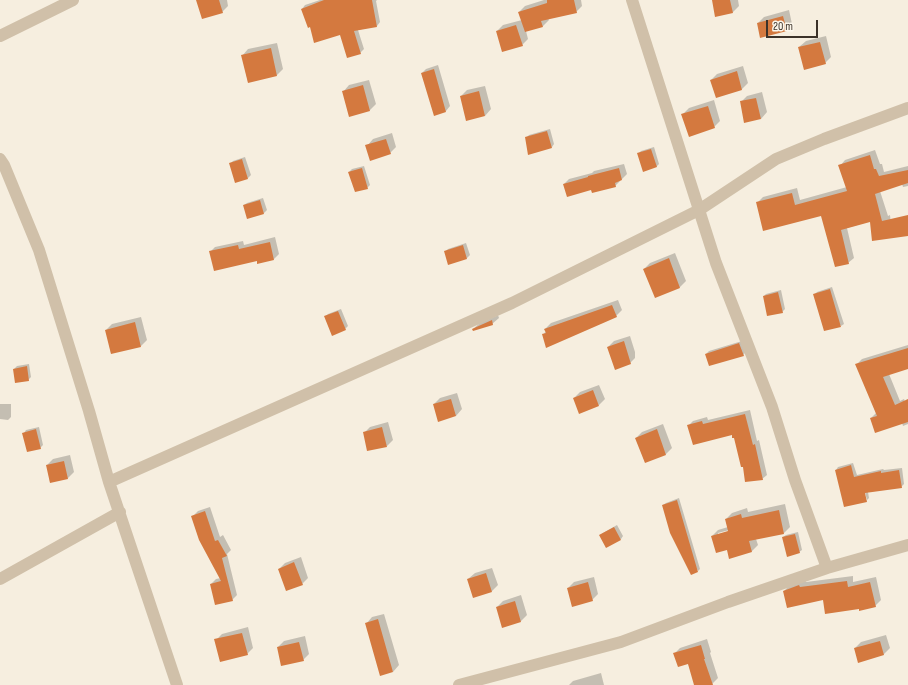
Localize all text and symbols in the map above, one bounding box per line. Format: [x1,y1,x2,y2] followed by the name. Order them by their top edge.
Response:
[768,12,820,38] scale bar
[773,19,793,34] text: 20 m

